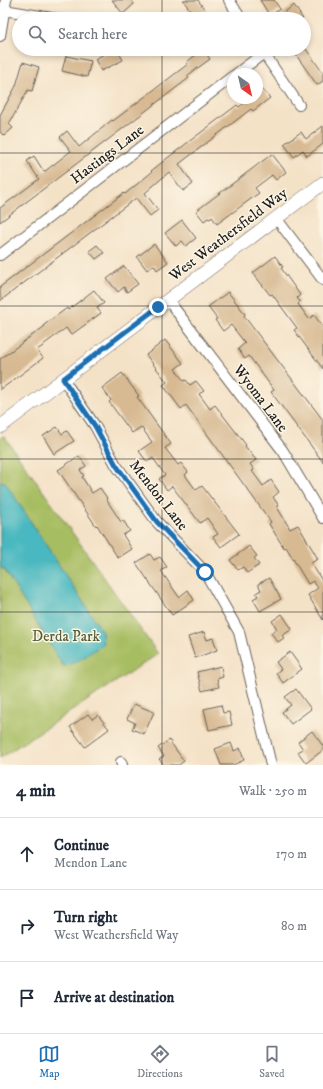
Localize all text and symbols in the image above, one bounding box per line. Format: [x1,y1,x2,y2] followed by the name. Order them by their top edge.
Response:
[12,12,311,56] search box
[26,23,48,45] icon: search
[58,25,127,44] text: Search here
[227,68,263,104] north arrow
[67,121,148,188] street label: Hastings Lane
[165,183,292,286] street label: West Weathersfield Way
[149,298,167,316] route end
[228,360,292,436] street label: Wyoma Lane
[125,456,192,534] street label: Mendon Lane
[196,563,214,581] route start
[32,627,101,646] park label: Derda Park
[16,780,55,802] text: 4 min
[239,783,307,799] text: Walk · 250 m
[54,836,109,855] text: Continue
[16,843,38,865] icon: ahead
[276,846,307,862] text: 170 m
[54,855,127,871] text: Mendon Lane
[54,908,117,927] text: Turn right
[16,915,38,937] icon: right
[281,918,307,934] text: 80 m
[54,927,178,943] text: West Weathersfield Way
[16,987,38,1009] icon: arrive
[54,988,174,1007] text: Arrive at destination
[38,1043,60,1081] tab: Map
[137,1043,183,1081] tab: Directions
[259,1043,285,1081] tab: Saved

